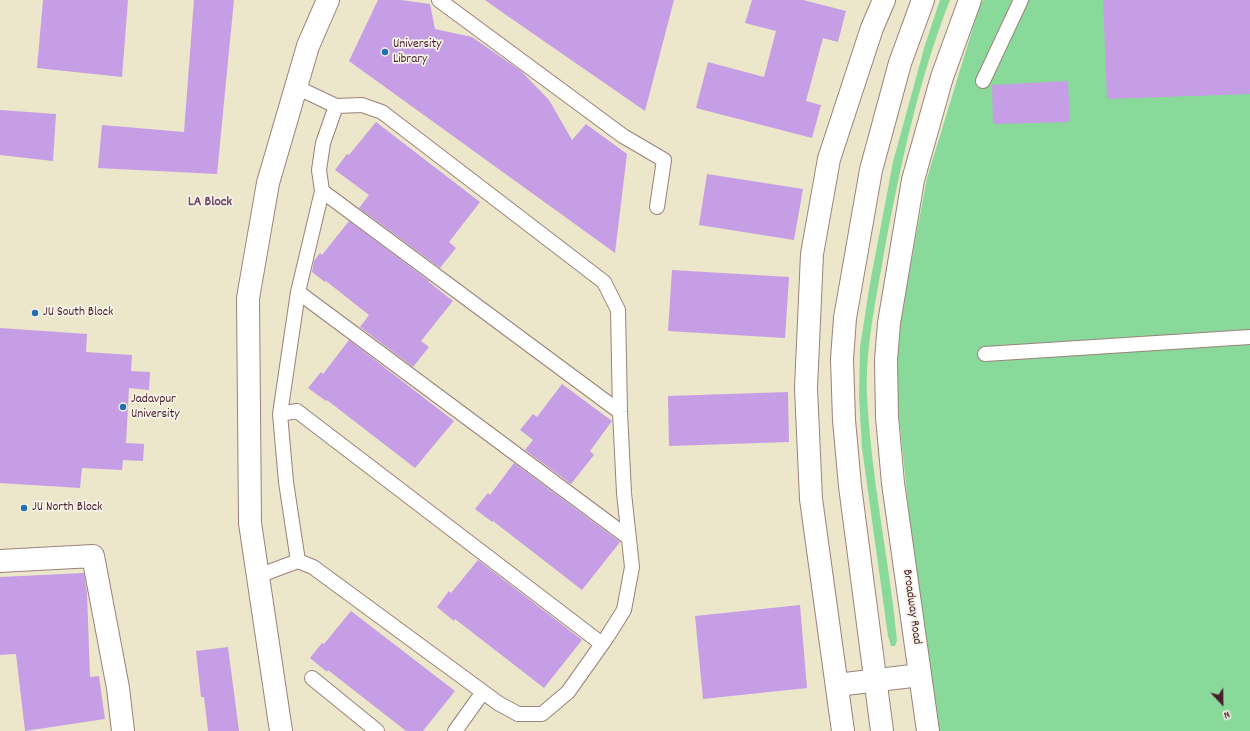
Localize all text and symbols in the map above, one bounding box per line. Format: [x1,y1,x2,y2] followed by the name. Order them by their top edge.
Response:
[393,37,442,68] place label: University Library
[380,47,390,57] marker: University Library
[188,195,232,211] district label: LA Block
[43,305,113,321] place label: JU South Block
[30,308,40,318] marker: JU South Block
[131,392,180,423] place label: Jadavpur University
[118,402,128,412] marker: Jadavpur University
[32,500,102,516] place label: JU North Block
[19,503,29,513] marker: JU North Block
[898,568,924,646] street label: Broadway Road
[1202,683,1242,723] north arrow
[1221,706,1232,723] text: N

